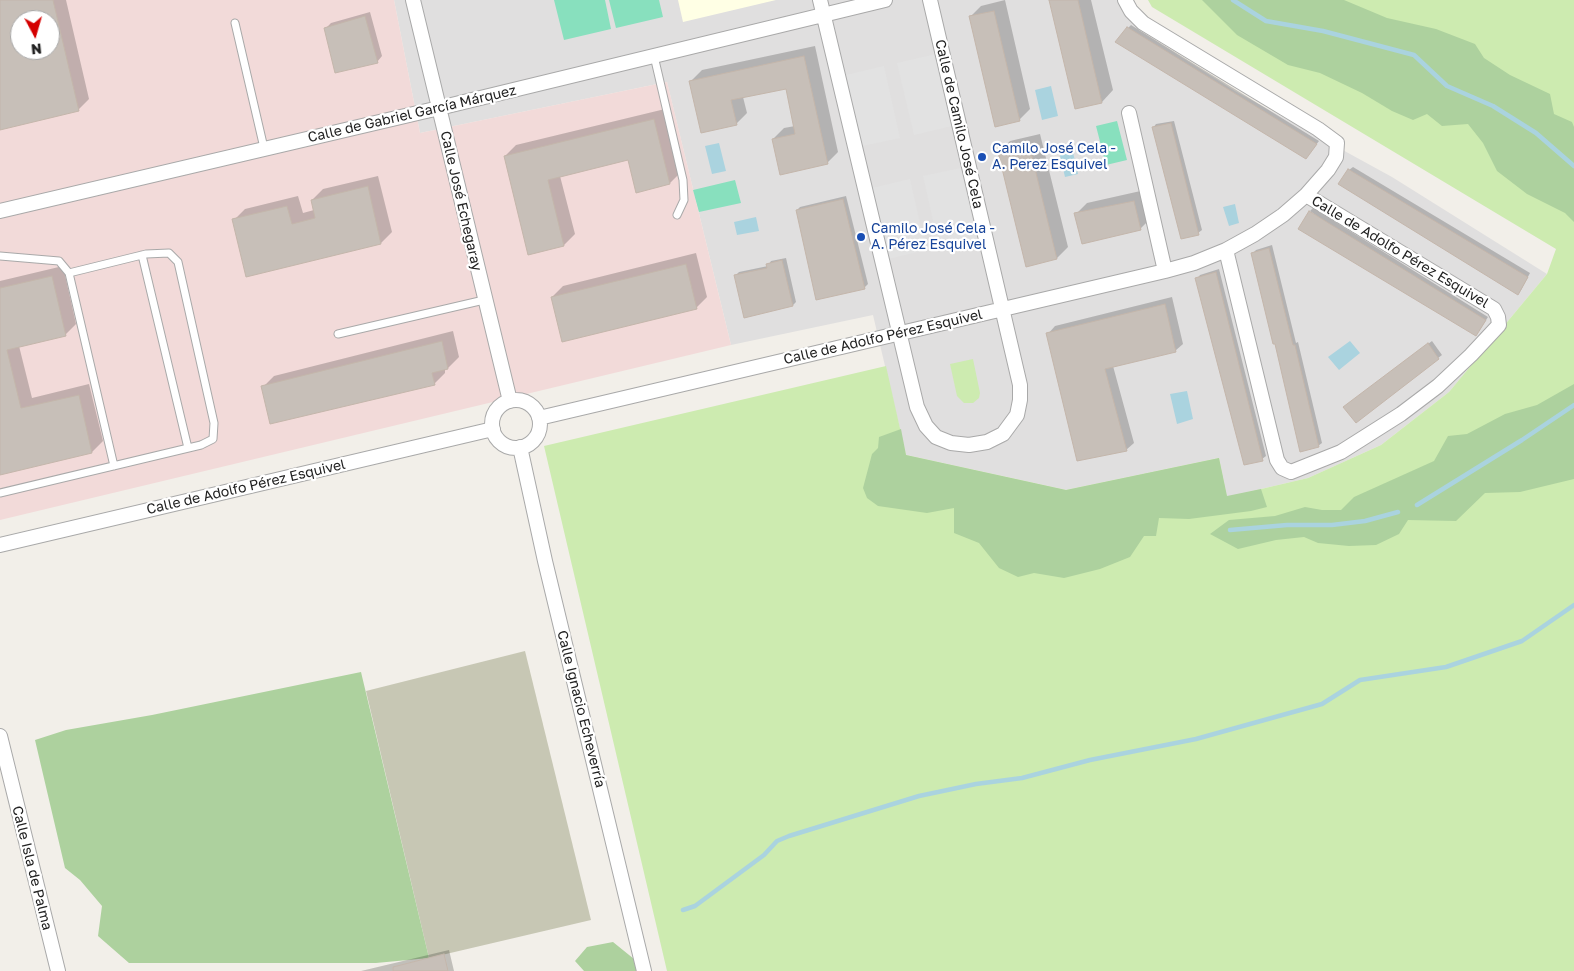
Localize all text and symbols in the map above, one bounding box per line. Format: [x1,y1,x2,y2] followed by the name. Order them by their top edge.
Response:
[10,10,60,60] north arrow
[931,38,987,210] street label: Calle de Camilo José Cela
[30,40,43,58] text: N
[306,82,518,146] street label: Calle de Gabriel García Márquez
[437,129,485,273] street label: Calle José Echegaray
[992,141,1116,174] place label: Camilo José Cela - A. Perez Esquivel
[976,151,988,163] marker: Camilo José Cela - A. Perez Esquivel
[1308,192,1492,312] street label: Calle de Adolfo Pérez Esquivel
[871,221,995,253] place label: Camilo José Cela - A. Pérez Esquivel
[855,231,867,243] marker: Camilo José Cela - A. Pérez Esquivel
[782,306,984,368] street label: Calle de Adolfo Pérez Esquivel
[145,456,347,518] street label: Calle de Adolfo Pérez Esquivel
[553,629,609,789] street label: Calle Ignacio Echeverría
[8,804,56,932] street label: Calle Isla de Palma

